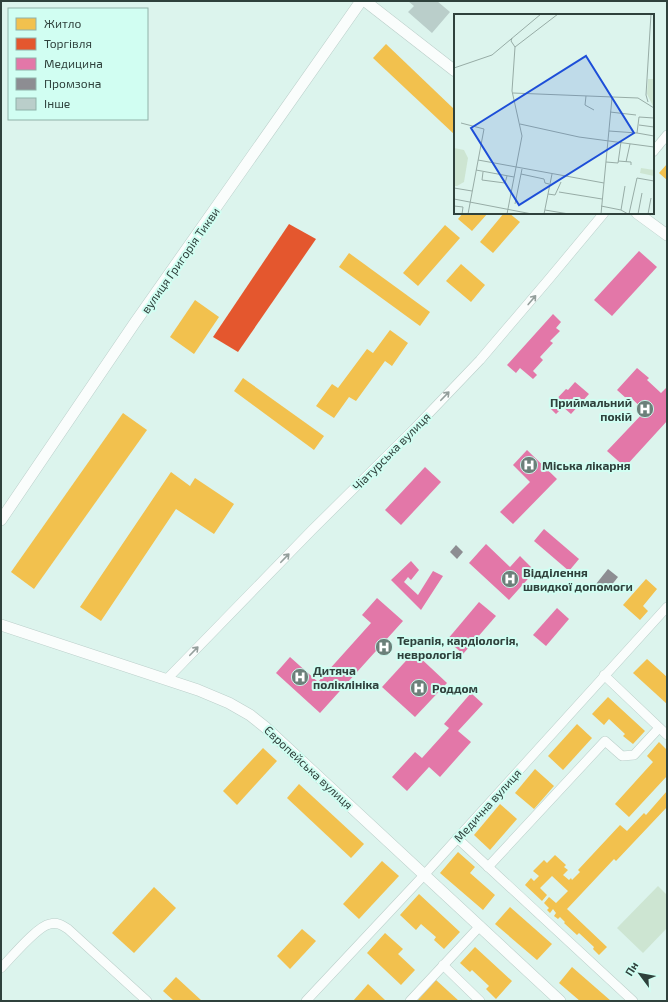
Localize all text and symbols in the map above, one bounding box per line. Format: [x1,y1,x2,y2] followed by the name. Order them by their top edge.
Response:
[8,8,148,120] legend
[454,14,654,214] inset map
[44,16,82,30] text: Житло
[44,36,92,50] text: Торгівля
[44,56,103,70] text: Медицина
[44,76,101,90] text: Промзона
[44,96,70,110] text: Інше
[138,204,223,316] street label: вулиця Григорія Тикви
[528,294,537,305] one-way arrow
[440,391,450,401] one-way arrow
[550,395,632,423] place label: Приймальний покій
[635,399,655,419] hospital icon: Приймальний покій
[349,409,434,494] street label: Чіатурська вулиця
[519,455,539,475] hospital icon: Мiська лiкарня
[542,458,631,472] place label: Мiська лiкарня
[280,553,290,563] one-way arrow
[523,565,633,593] place label: Відділення швидкої допомоги
[500,569,520,589] hospital icon: Відділення швидкої допомоги
[397,633,519,661] place label: Терапія, кардіологія, неврологія
[374,637,394,657] hospital icon: Терапія, кардіологія, неврологія
[189,646,199,656] one-way arrow
[313,663,379,691] place label: Дитяча поліклініка
[290,667,310,687] hospital icon: Дитяча поліклініка
[409,678,429,698] hospital icon: Роддом
[432,681,478,695] place label: Роддом
[261,722,356,812] street label: Європейська вулиця
[450,766,524,845] street label: Медична вулиця
[620,954,660,994] north arrow
[622,959,640,978] text: Пн

